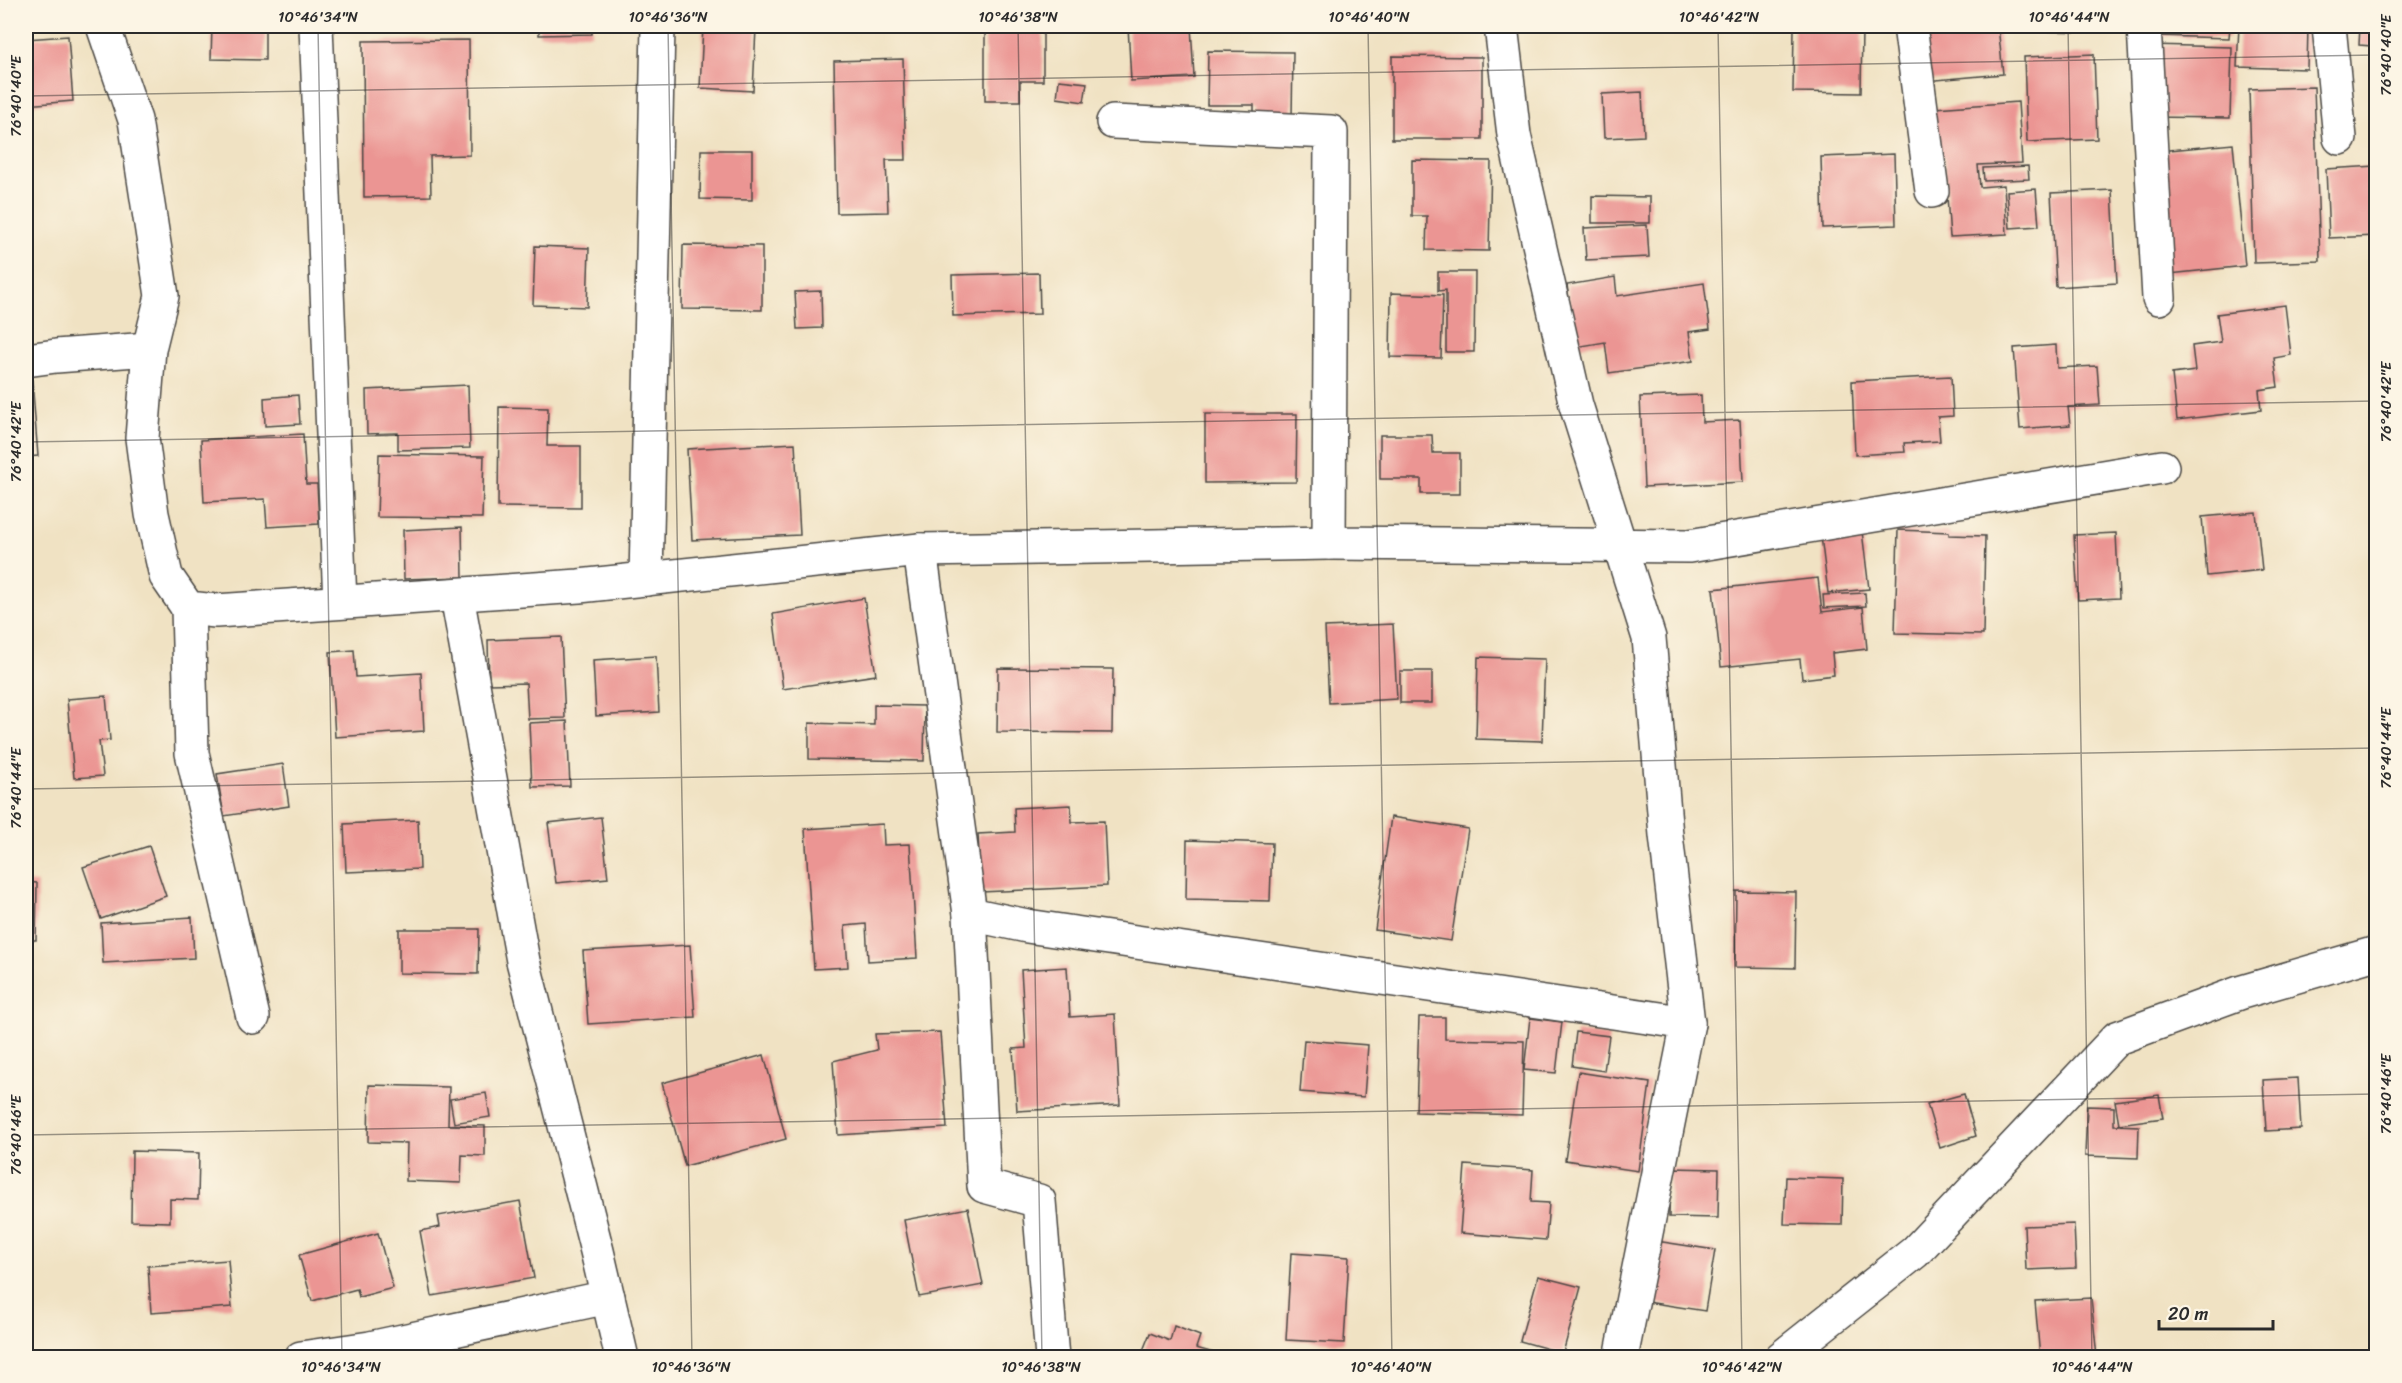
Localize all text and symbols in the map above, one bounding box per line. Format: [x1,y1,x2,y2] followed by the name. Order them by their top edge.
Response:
[278,4,359,30] text: 10°46'34"N
[628,4,708,30] text: 10°46'36"N
[978,4,1058,30] text: 10°46'38"N
[1328,4,1410,30] text: 10°46'40"N
[1679,4,1760,30] text: 10°46'42"N
[2028,4,2110,30] text: 10°46'44"N
[2373,13,2399,96] text: 76°40'40"E
[3,54,29,137] text: 76°40'40"E
[2373,360,2399,442] text: 76°40'42"E
[3,400,29,482] text: 76°40'42"E
[2373,706,2399,789] text: 76°40'44"E
[3,746,29,829] text: 76°40'44"E
[2373,1052,2399,1134] text: 76°40'46"E
[3,1093,29,1175] text: 76°40'46"E
[2159,1293,2273,1331] scale bar
[2168,1298,2208,1330] text: 20 m
[301,1354,382,1380] text: 10°46'34"N
[651,1354,731,1380] text: 10°46'36"N
[1001,1354,1081,1380] text: 10°46'38"N
[1350,1354,1432,1380] text: 10°46'40"N
[1702,1354,1783,1380] text: 10°46'42"N
[2051,1354,2133,1380] text: 10°46'44"N

